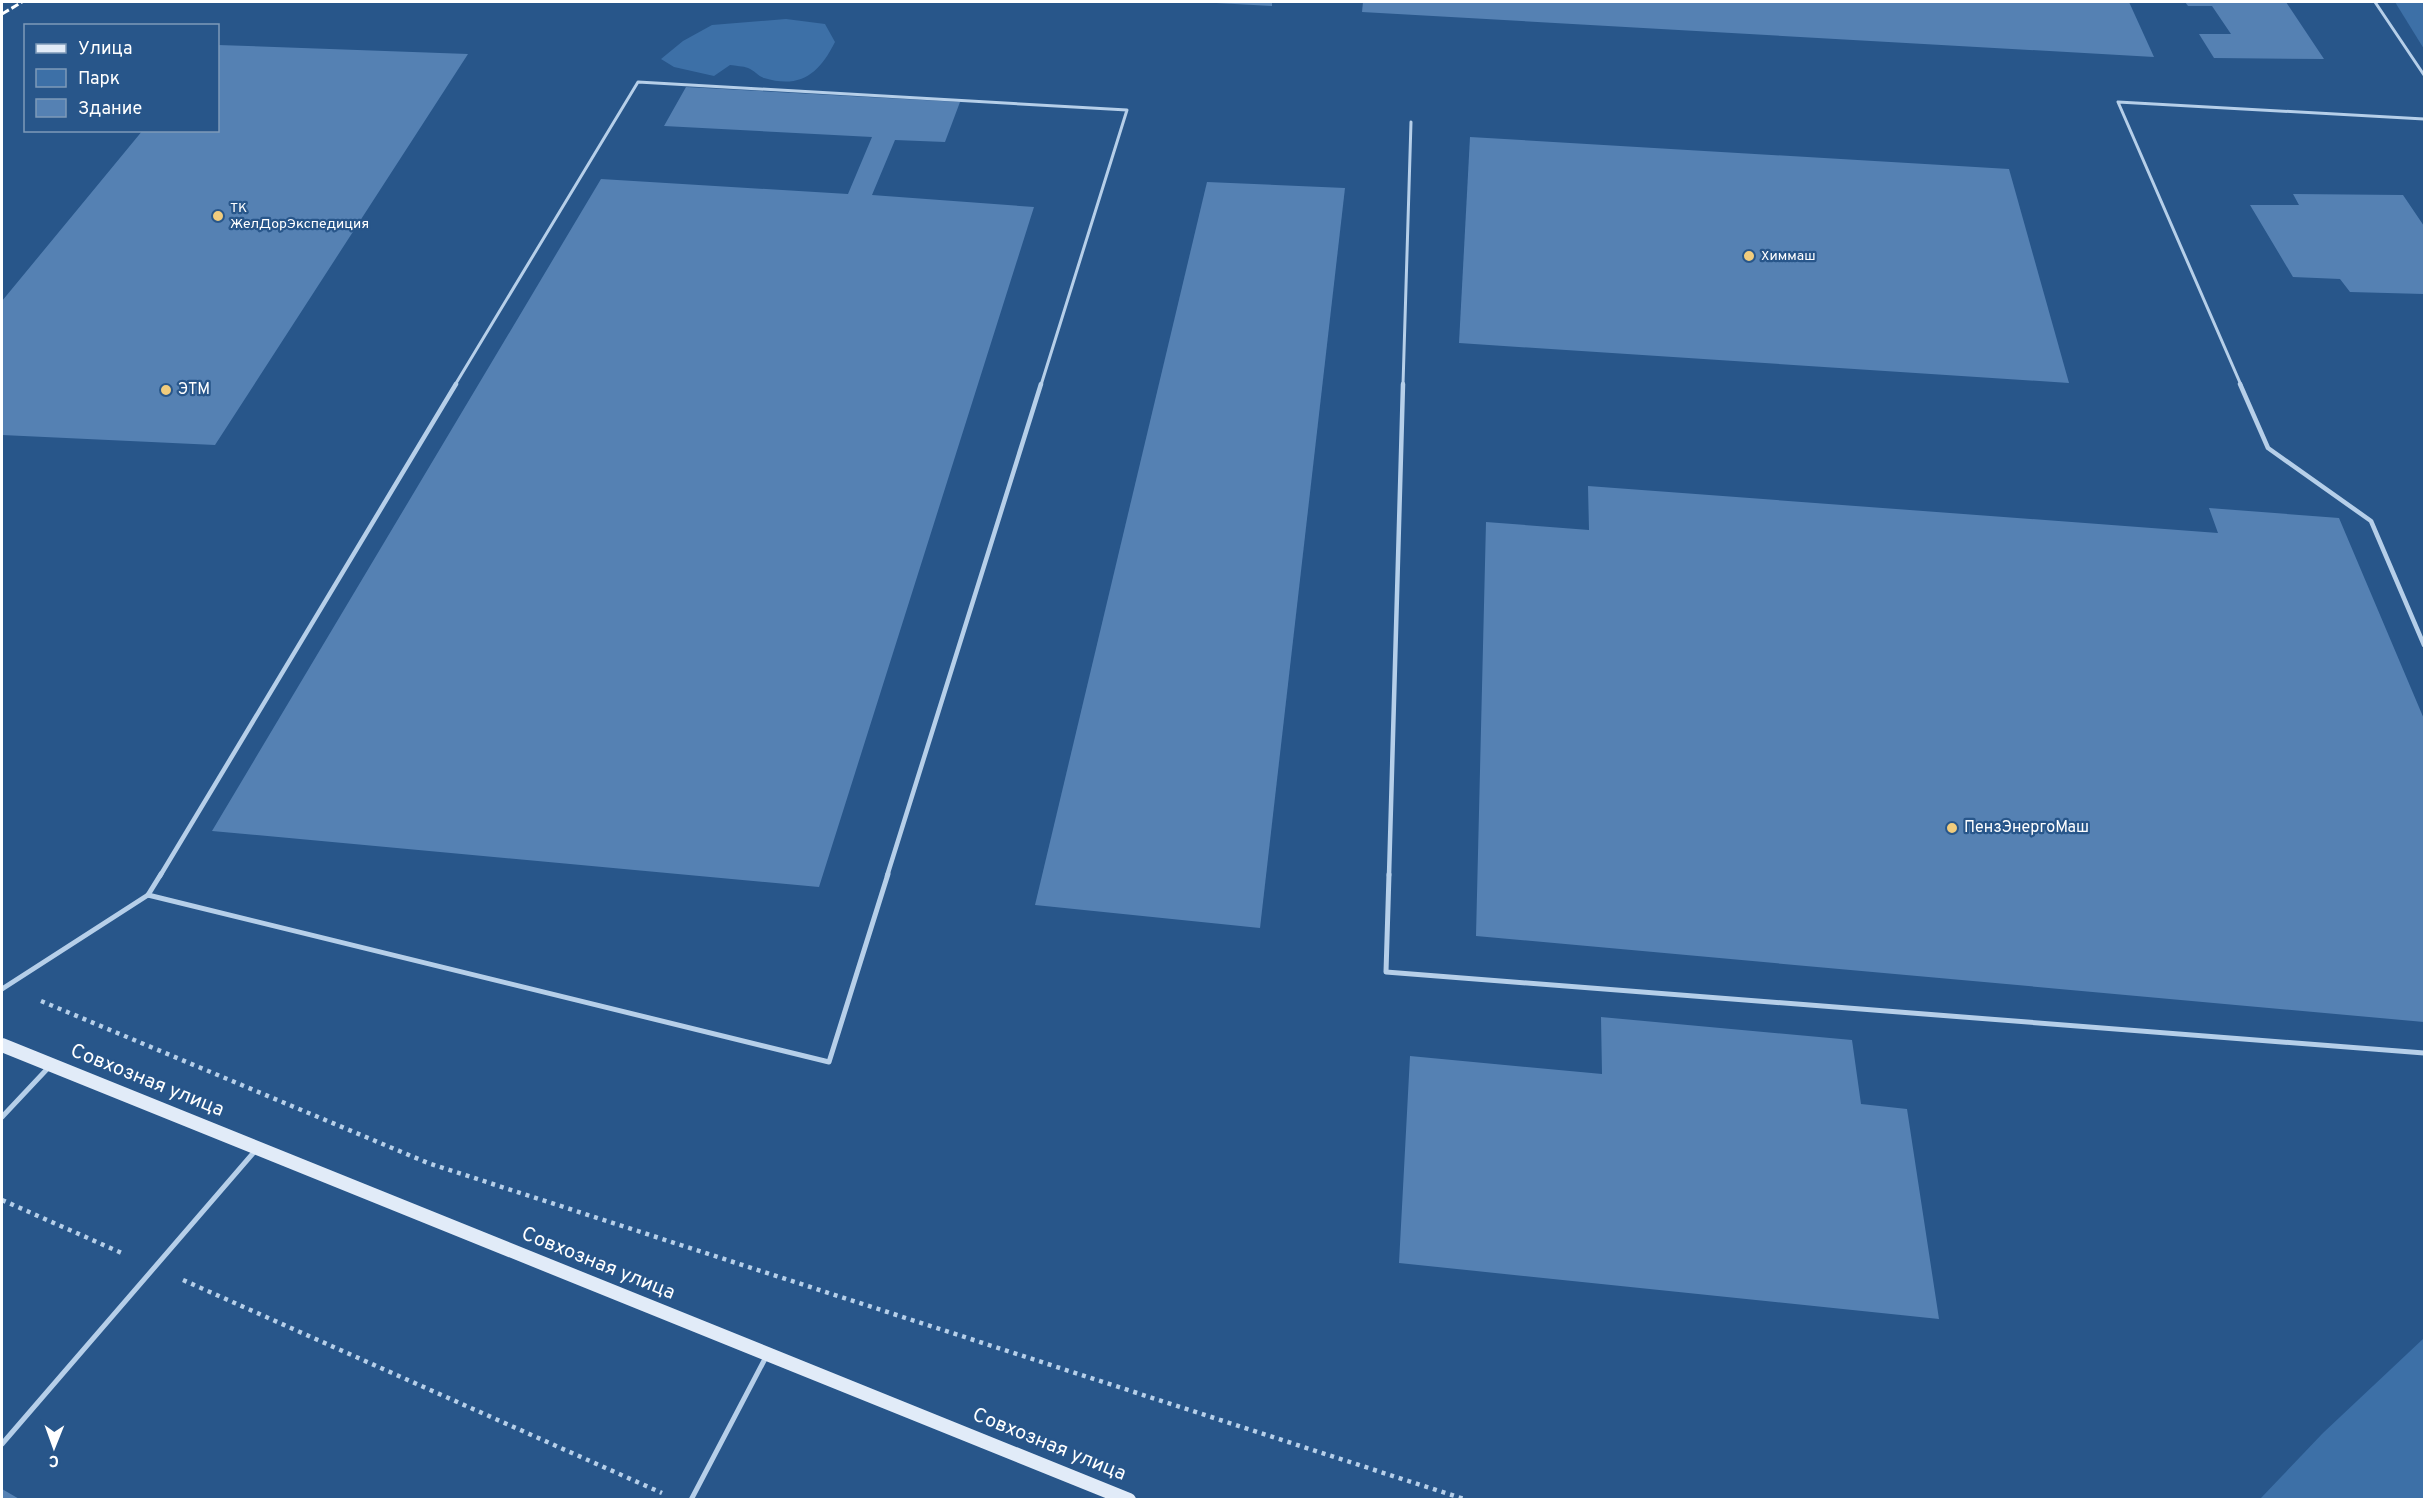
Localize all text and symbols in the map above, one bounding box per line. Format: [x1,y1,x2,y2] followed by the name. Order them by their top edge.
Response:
[24,24,219,132] legend
[78,38,132,61] text: Улица
[78,68,120,91] text: Парк
[78,98,142,121] text: Здание
[230,200,369,233] place label: ТК ЖелДорЭкспедиция
[211,209,225,223] marker: ТК ЖелДорЭкспедиция
[1761,248,1816,265] place label: Химмаш
[1742,249,1756,263] marker: Химмаш
[178,380,210,400] place label: ЭТМ
[159,383,173,397] marker: ЭТМ
[1964,818,2089,838] place label: ПензЭнергоМаш
[1945,821,1959,835] marker: ПензЭнергоМаш
[66,1038,228,1124] street label: Совхозная улица
[517,1221,679,1307] street label: Совхозная улица
[968,1402,1130,1488] street label: Совхозная улица
[24,1417,84,1477] north arrow
[48,1450,59,1470] text: С

